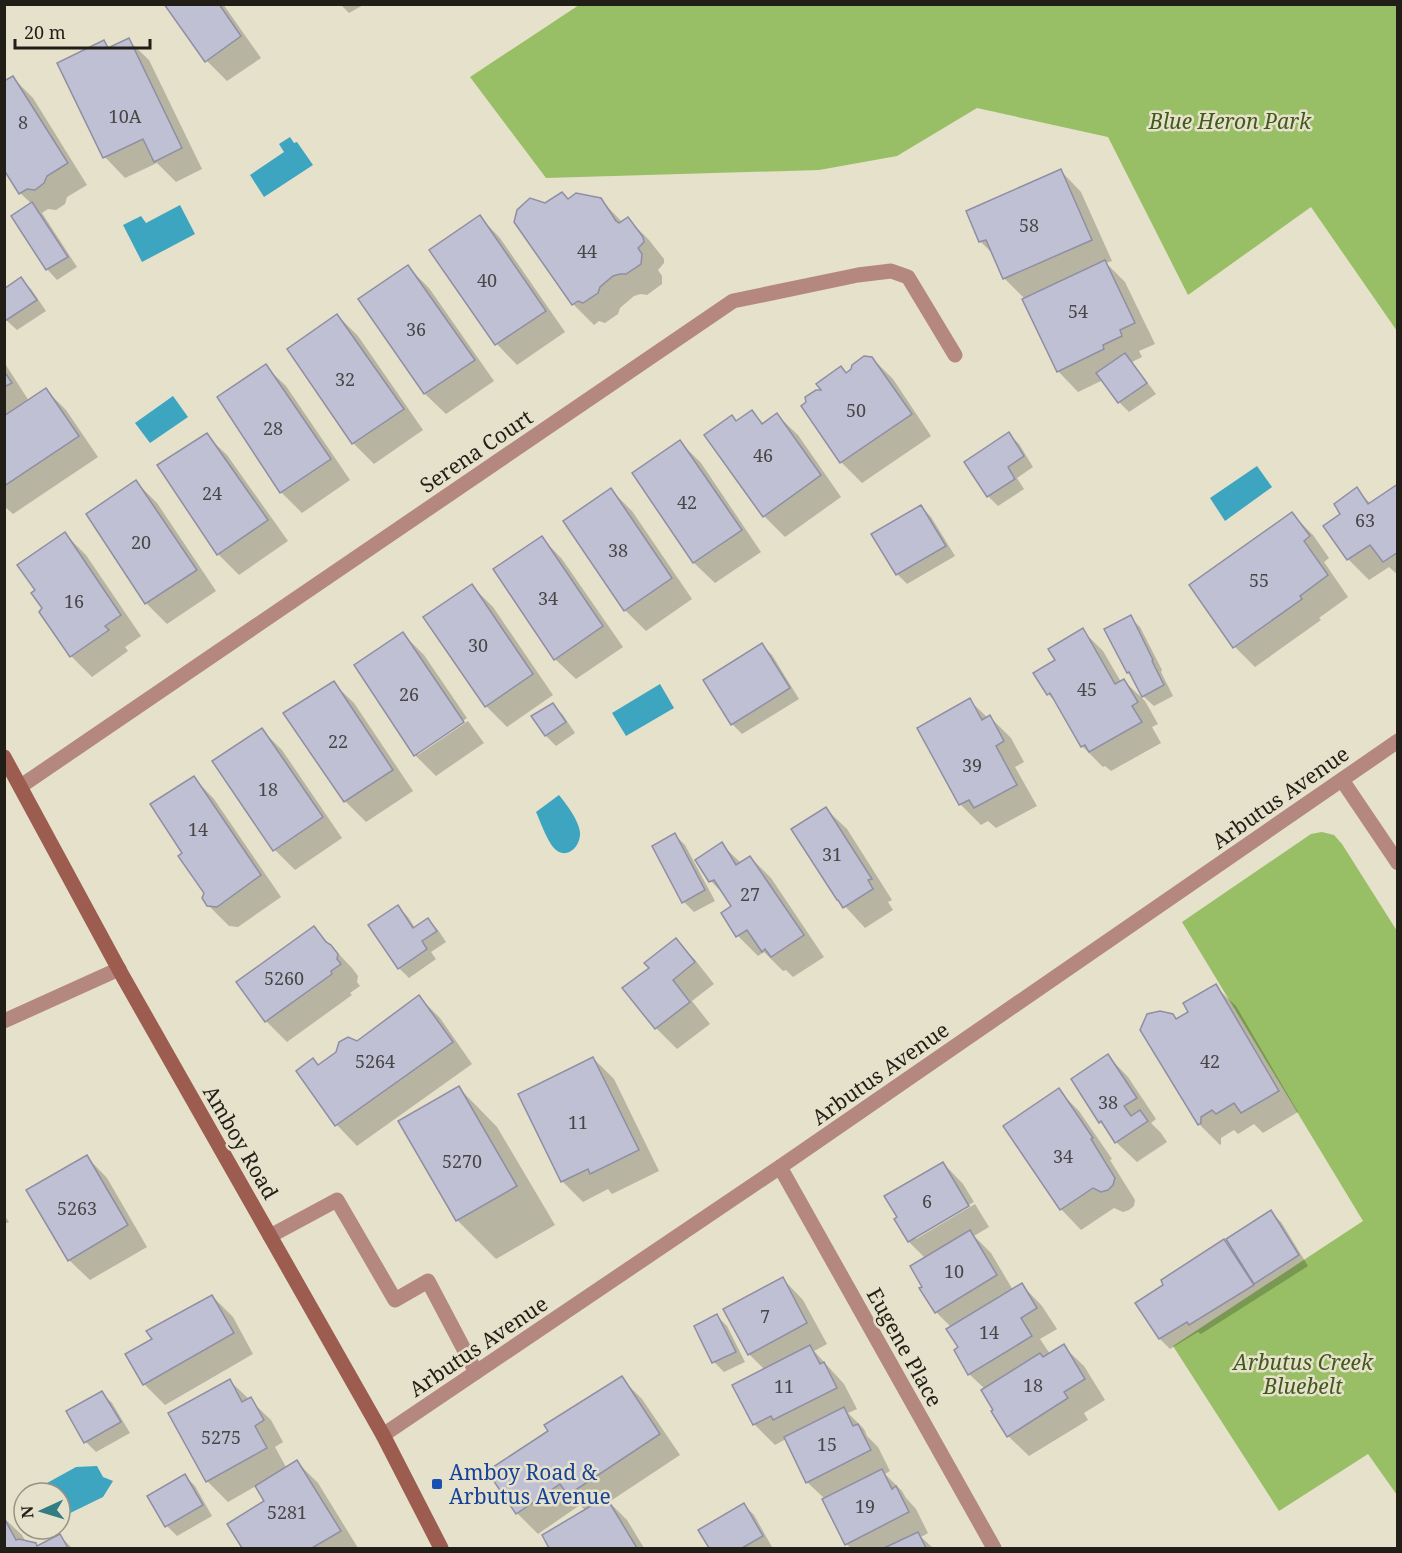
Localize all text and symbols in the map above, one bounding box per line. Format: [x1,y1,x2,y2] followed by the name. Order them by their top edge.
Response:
[15,12,150,50] scale bar
[24,20,66,44] text: 20 m
[109,104,142,128] house number: 10A
[1148,107,1312,135] park label: Blue Heron Park
[18,110,28,134] house number: 8
[1019,213,1039,237] house number: 58
[577,239,597,263] house number: 44
[477,268,497,292] house number: 40
[1068,299,1088,323] house number: 54
[406,317,426,341] house number: 36
[335,367,355,391] house number: 32
[846,398,866,422] house number: 50
[414,403,538,499] street label: Serena Court
[263,416,283,440] house number: 28
[753,443,773,467] house number: 46
[202,481,222,505] house number: 24
[677,490,697,514] house number: 42
[1355,508,1375,532] house number: 63
[131,530,151,554] house number: 20
[608,538,628,562] house number: 38
[1249,568,1269,592] house number: 55
[538,586,558,610] house number: 34
[64,589,84,613] house number: 16
[468,633,488,657] house number: 30
[1077,677,1097,701] house number: 45
[399,682,419,706] house number: 26
[328,729,348,753] house number: 22
[1206,739,1354,855] street label: Arbutus Avenue
[962,753,982,777] house number: 39
[258,777,278,801] house number: 18
[188,817,208,841] house number: 14
[822,842,842,866] house number: 31
[740,882,760,906] house number: 27
[264,966,304,990] house number: 5260
[806,1015,954,1131] street label: Arbutus Avenue
[355,1049,395,1073] house number: 5264
[1200,1049,1220,1073] house number: 42
[197,1080,285,1204] street label: Amboy Road
[1098,1090,1118,1114] house number: 38
[568,1110,588,1134] house number: 11
[1053,1144,1073,1168] house number: 34
[442,1149,482,1173] house number: 5270
[922,1189,932,1213] house number: 6
[57,1196,97,1220] house number: 5263
[944,1259,964,1283] house number: 10
[861,1283,949,1411] street label: Eugene Place
[403,1289,553,1403] street label: Arbutus Avenue
[760,1304,770,1328] house number: 7
[979,1320,999,1344] house number: 14
[1231,1348,1374,1400] park label: Arbutus Creek Bluebelt
[1023,1373,1043,1397] house number: 18
[774,1374,794,1398] house number: 11
[201,1425,241,1449] house number: 5275
[817,1432,837,1456] house number: 15
[449,1458,611,1510] place label: Amboy Road & Arbutus Avenue
[430,1477,444,1491] marker: Amboy Road & Arbutus Avenue
[12,1481,72,1541] north arrow
[855,1494,875,1518] house number: 19
[267,1500,307,1524] house number: 5281
[16,1505,38,1519] text: N

